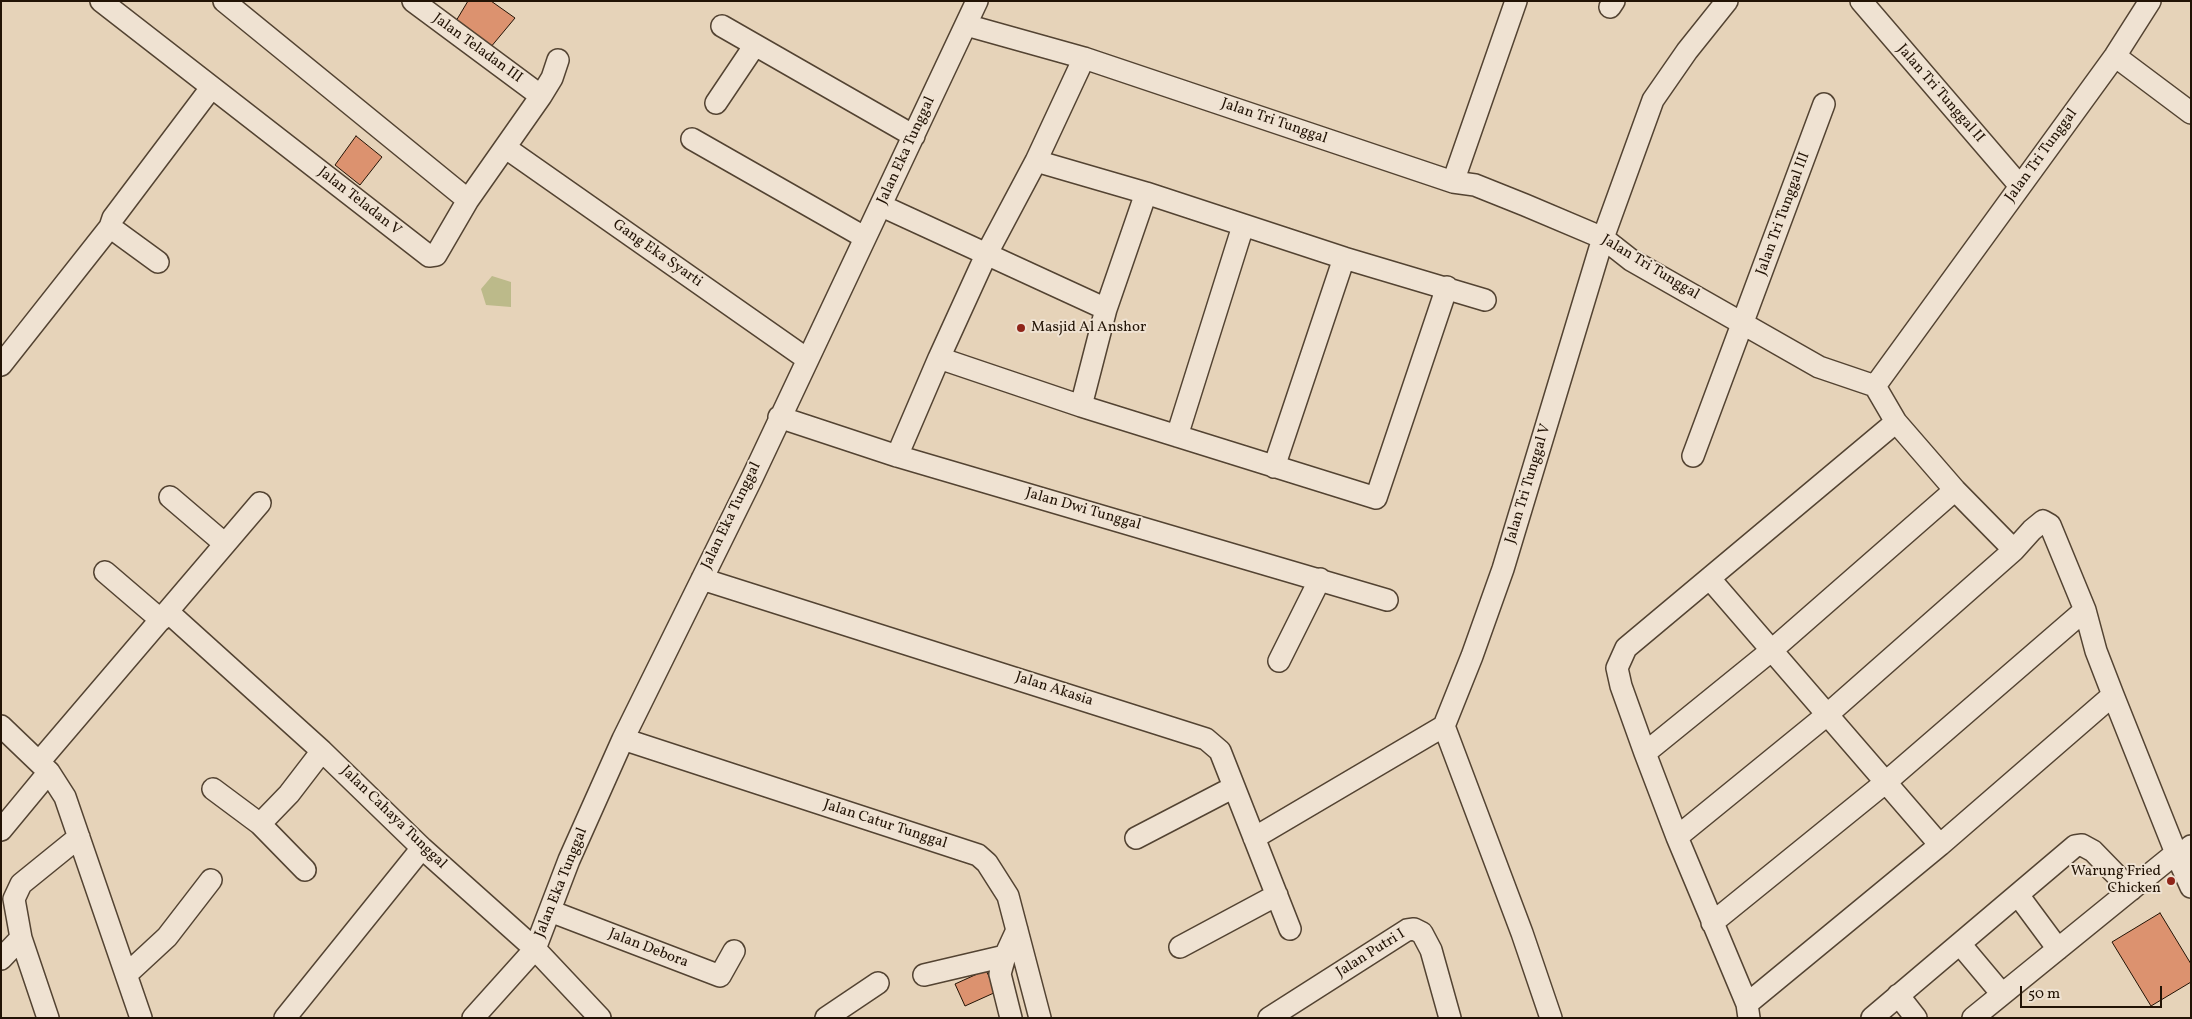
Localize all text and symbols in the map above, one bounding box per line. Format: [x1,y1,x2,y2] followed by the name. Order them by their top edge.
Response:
[428,10,526,88] street label: Jalan Teladan III
[1892,41,1988,147] street label: Jalan Tri Tunggal II
[874,94,940,208] street label: Jalan Eka Tunggal
[1219,95,1329,149] street label: Jalan Tri Tunggal
[2002,106,2082,206] street label: Jalan Tri Tunggal
[1753,150,1815,278] street label: Jalan Tri Tunggal III
[314,164,404,240] street label: Jalan Teladan V
[609,216,705,292] street label: Gang Eka Syarti
[1598,232,1702,304] street label: Jalan Tri Tunggal
[1031,319,1146,337] place label: Masjid Al Anshor
[1015,322,1027,334] marker: Masjid Al Anshor
[1502,422,1556,546] street label: Jalan Tri Tunggal V
[698,460,766,572] street label: Jalan Eka Tunggal
[1023,485,1143,535] street label: Jalan Dwi Tunggal
[1013,669,1095,711] street label: Jalan Akasia
[336,763,450,873] street label: Jalan Cahaya Tunggal
[821,796,949,854] street label: Jalan Catur Tunggal
[532,826,592,940] street label: Jalan Eka Tunggal
[2071,863,2161,898] place label: Warung Fried Chicken
[2165,875,2177,887] marker: Warung Fried Chicken
[605,925,691,973] street label: Jalan Debora
[1333,926,1409,982] street label: Jalan Putri I
[2022,976,2164,1008] scale bar
[2028,984,2060,1005] text: 50 m

